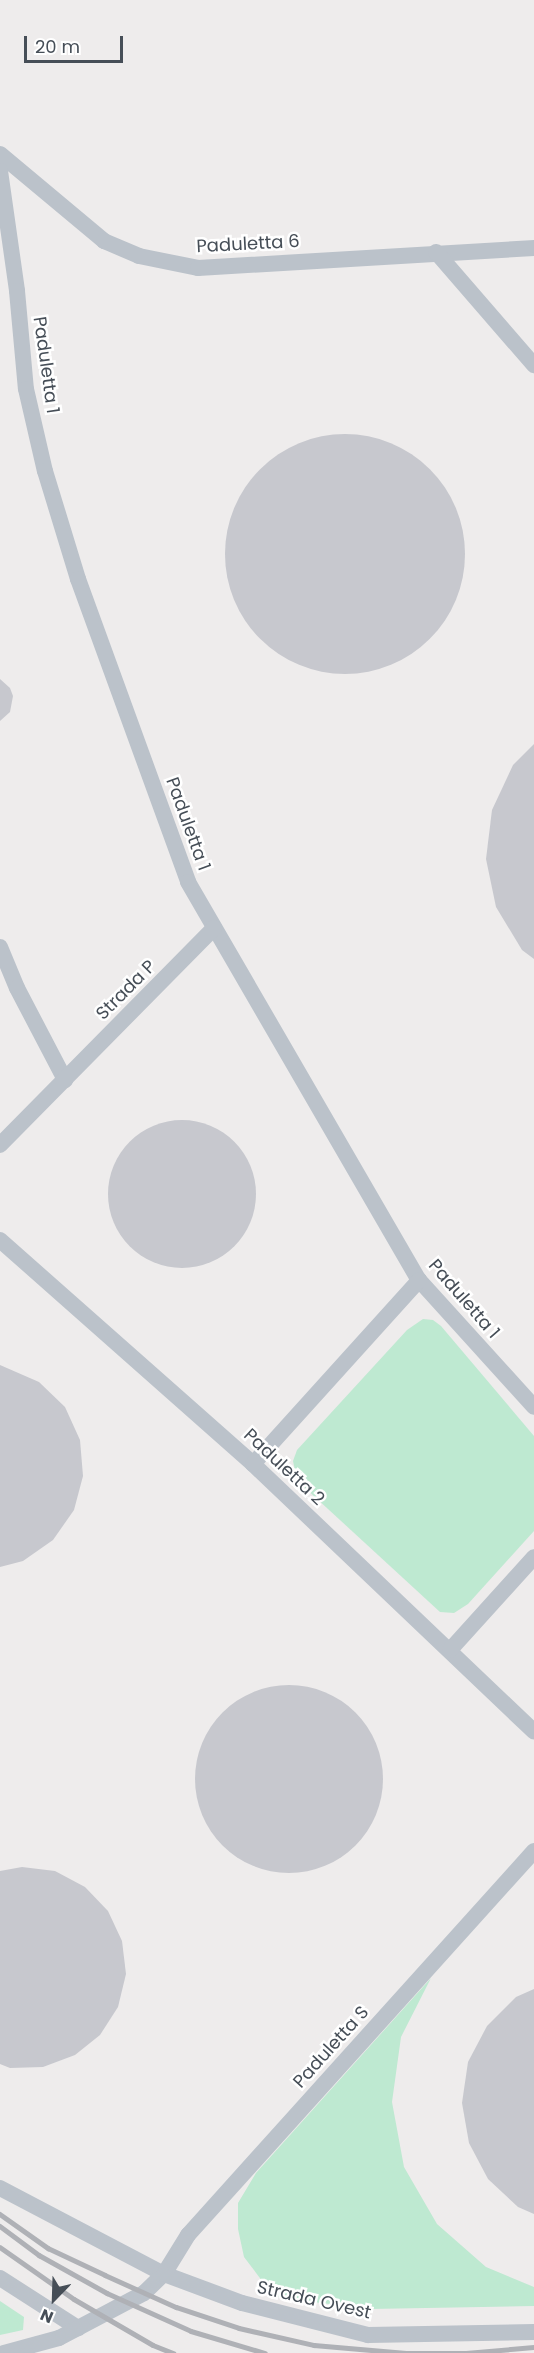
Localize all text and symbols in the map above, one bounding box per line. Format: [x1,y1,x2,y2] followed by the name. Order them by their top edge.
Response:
[27,24,126,62] scale bar
[35,34,80,59] text: 20 m
[196,231,300,257] street label: Paduletta 6
[29,315,63,415] street label: Paduletta 1
[161,774,215,874] street label: Paduletta 1
[92,956,160,1024] street label: Strada P
[424,1255,504,1343] street label: Paduletta 1
[239,1424,329,1510] street label: Paduletta 2
[289,2002,373,2092] street label: Paduletta S
[24,2269,84,2329] north arrow
[255,2276,373,2324] street label: Strada Ovest
[37,2303,57,2329] text: N

